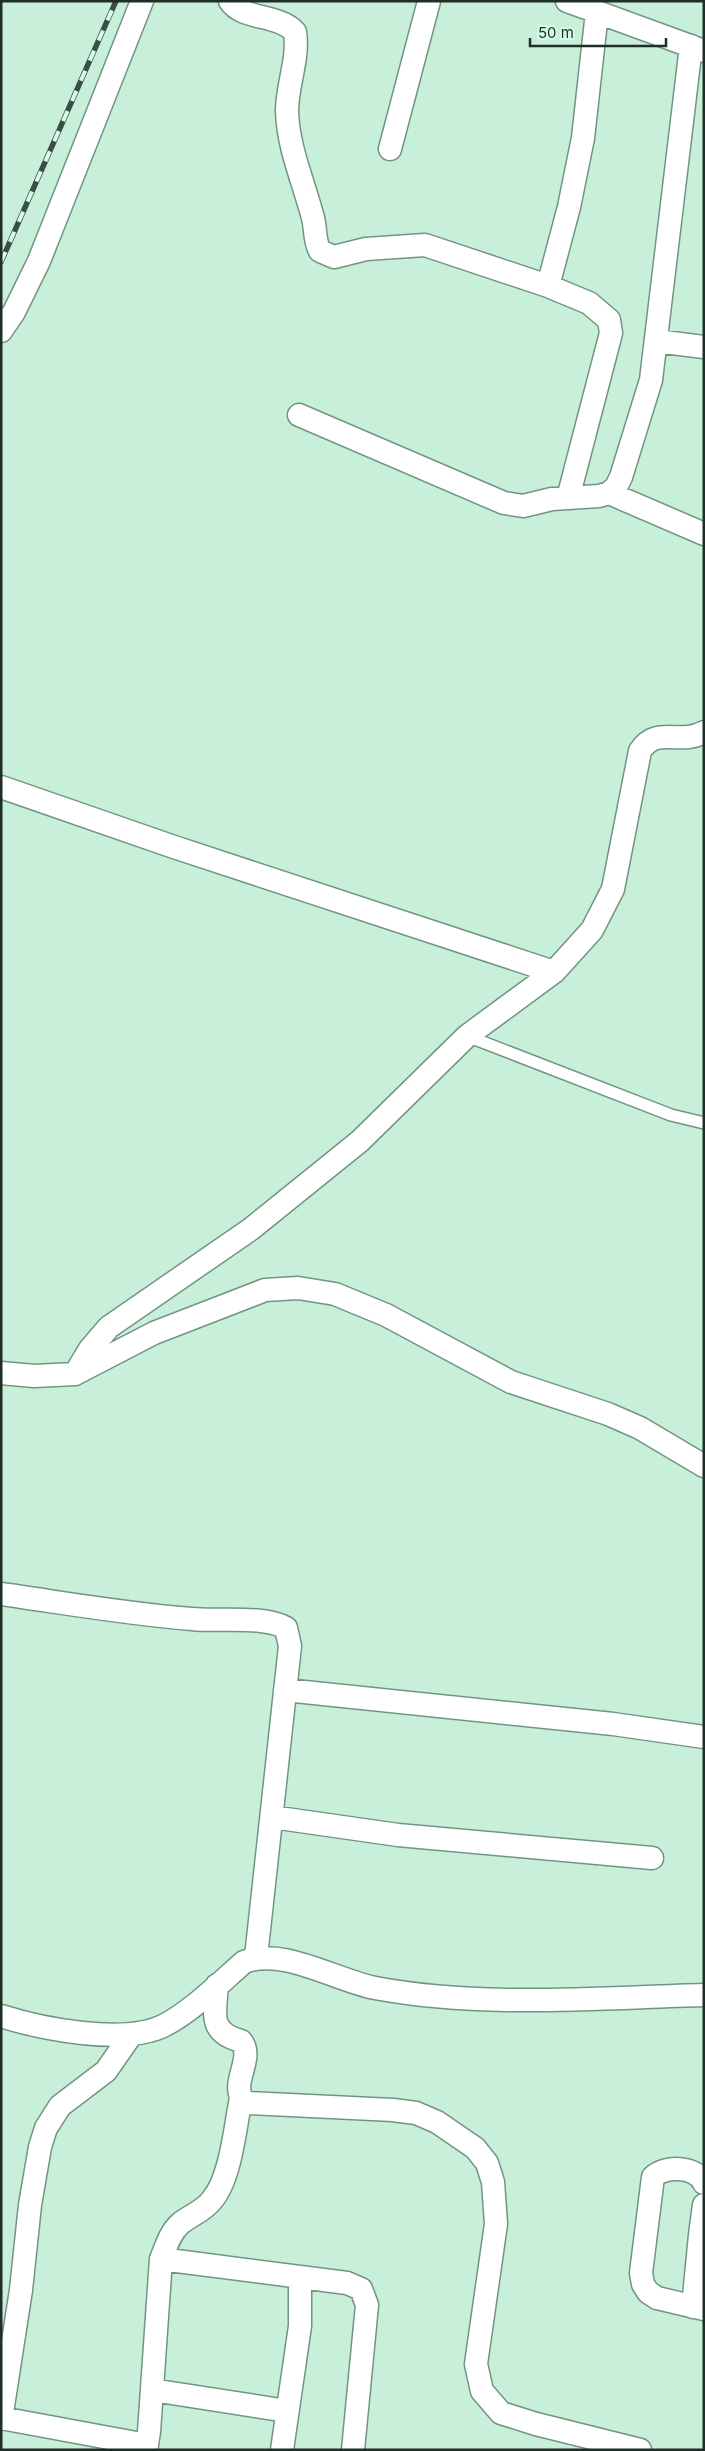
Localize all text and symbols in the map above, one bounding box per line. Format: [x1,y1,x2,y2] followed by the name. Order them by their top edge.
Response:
[530,15,666,47] scale bar
[538,23,574,42] text: 50 m

